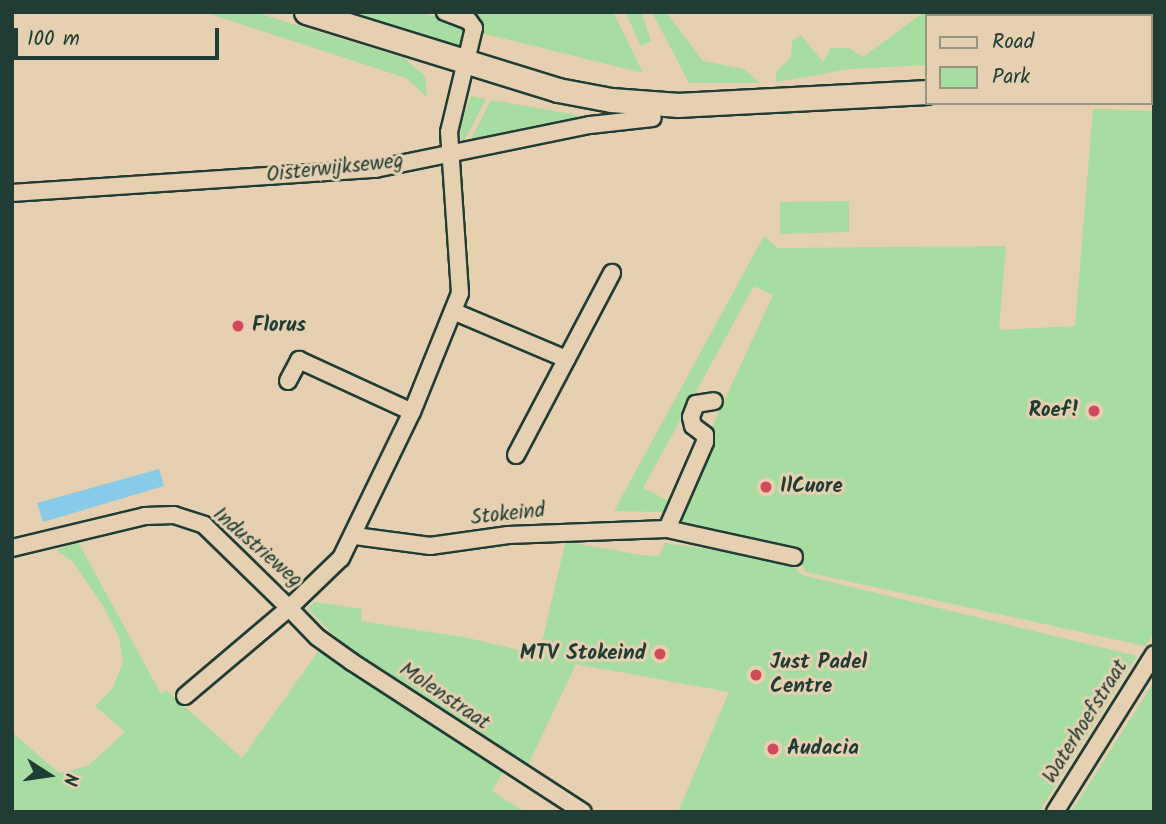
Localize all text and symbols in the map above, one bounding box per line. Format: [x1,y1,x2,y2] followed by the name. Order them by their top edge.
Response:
[18,14,222,58] scale bar
[925,14,1152,105] legend
[27,23,80,56] text: 100 m
[992,26,1034,59] text: Road
[992,61,1030,94] text: Park
[265,149,405,189] street label: Oisterwijkseweg
[252,313,306,339] place label: Florus
[230,318,246,334] marker: Florus
[1028,398,1080,424] place label: Roef!
[1086,403,1102,419] marker: Roef!
[780,474,843,500] place label: IlCuore
[758,479,774,495] marker: IlCuore
[470,499,546,531] street label: Stokeind
[207,502,307,594] street label: Industrieweg
[520,641,646,667] place label: MTV Stokeind
[652,646,668,662] marker: MTV Stokeind
[770,650,867,700] place label: Just Padel Centre
[1038,656,1134,788] street label: Waterhoefstraat
[394,658,494,736] street label: Molenstraat
[748,667,764,683] marker: Just Padel Centre
[787,736,859,762] place label: Audacia
[14,740,84,810] north arrow
[765,741,781,757] marker: Audacia
[54,770,85,788] text: N

